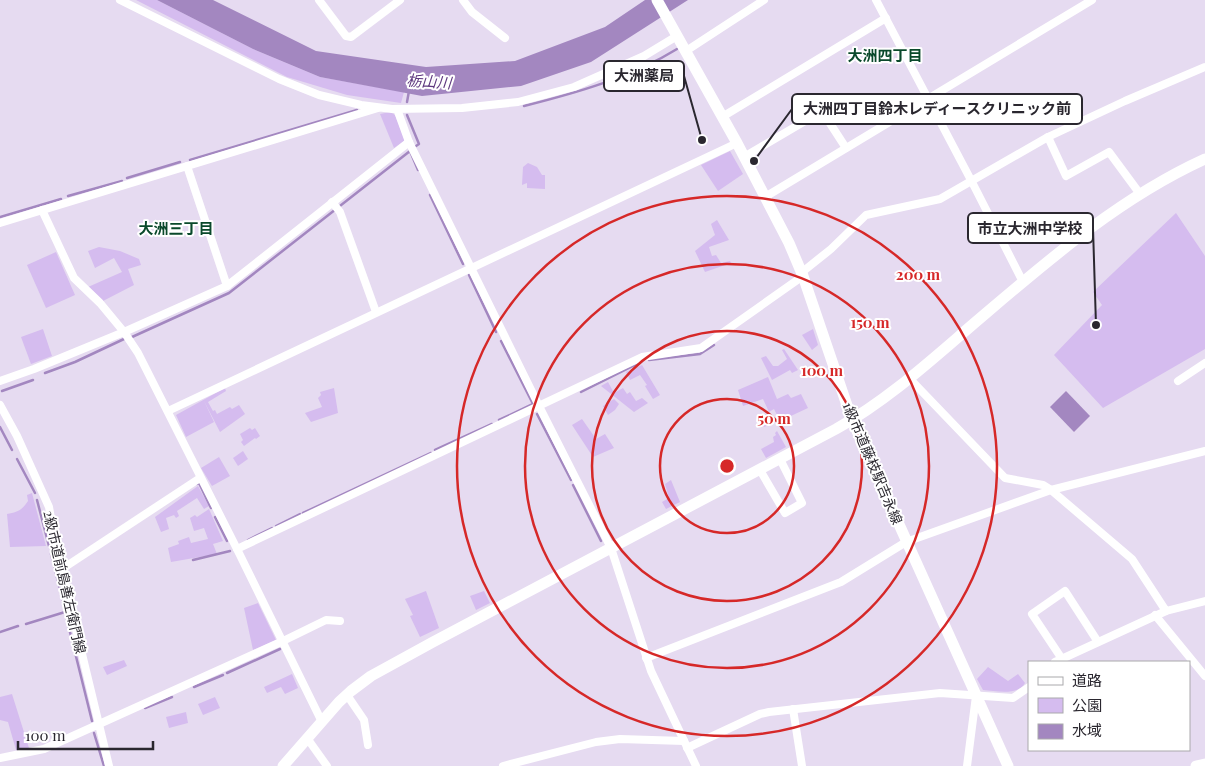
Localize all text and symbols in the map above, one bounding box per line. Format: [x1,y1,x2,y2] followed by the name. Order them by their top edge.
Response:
[847,45,923,65] district label: 大洲四丁目
[604,61,684,91] callout: 大洲薬局
[614,65,674,85] text: 大洲薬局
[406,69,454,93] water label: 栃山川
[792,94,1082,124] callout: 大洲四丁目鈴木レディースクリニック前
[803,98,1071,118] text: 大洲四丁目鈴木レディースクリニック前
[968,213,1093,243] callout: 市立大洲中学校
[138,218,214,238] district label: 大洲三丁目
[977,218,1083,238] text: 市立大洲中学校
[896,264,941,284] text: 200 m
[850,312,890,332] text: 150 m
[801,360,844,380] text: 100 m
[839,399,907,527] street label: 1級市道藤枝駅吉永線
[757,408,791,428] text: 50 m
[718,457,736,475] centre of rings
[39,508,91,656] street label: 2級市道前島善左衛門線
[1028,661,1190,751] legend
[1072,670,1102,690] text: 道路
[1072,695,1102,715] text: 公園
[18,718,152,750] scale bar
[1072,720,1102,740] text: 水域
[25,725,66,745] text: 100 m

